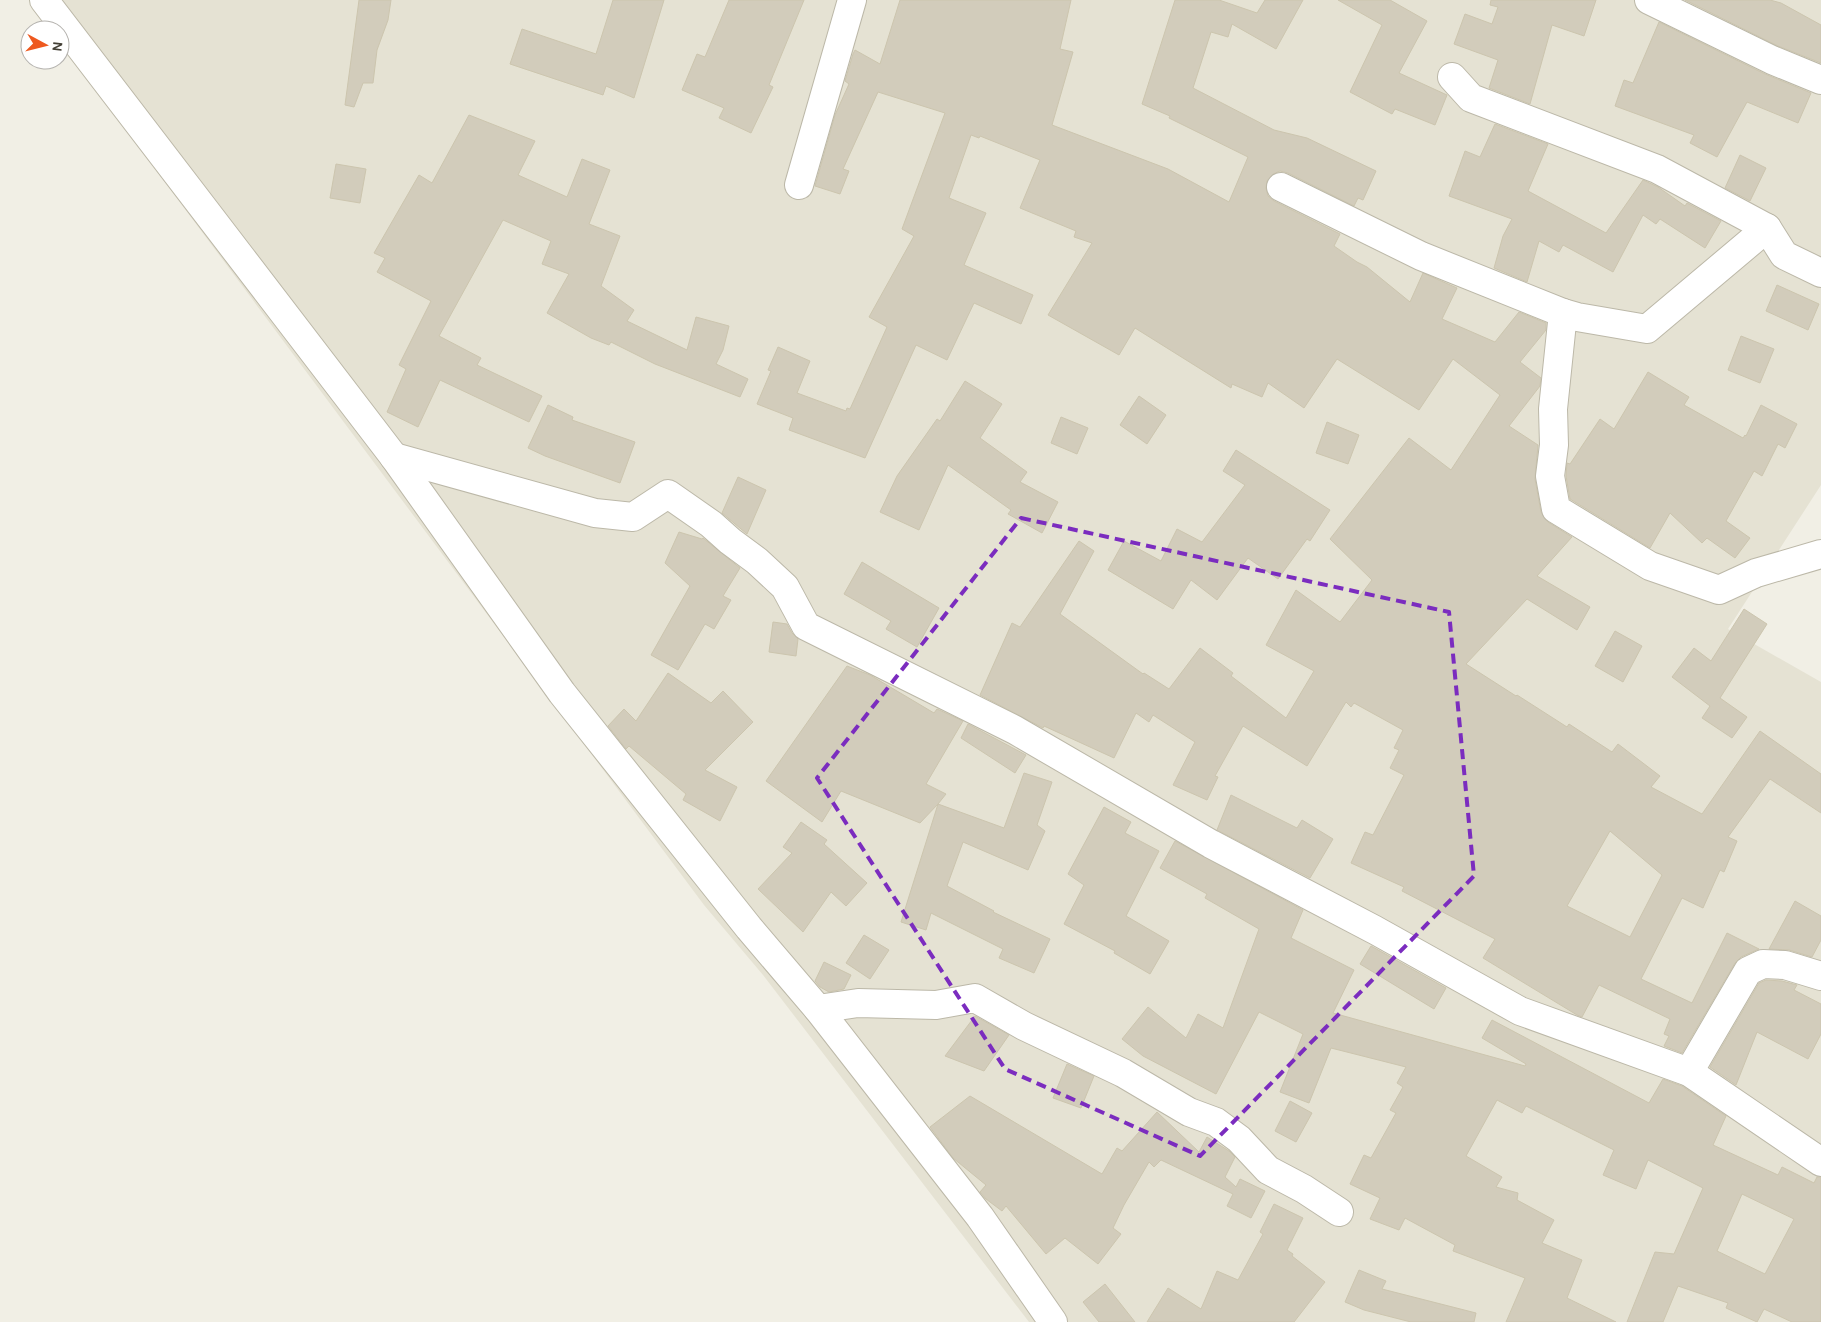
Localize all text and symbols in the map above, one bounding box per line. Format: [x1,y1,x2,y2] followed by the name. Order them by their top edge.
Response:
[20,20,70,70] north arrow
[48,41,66,53] text: N

